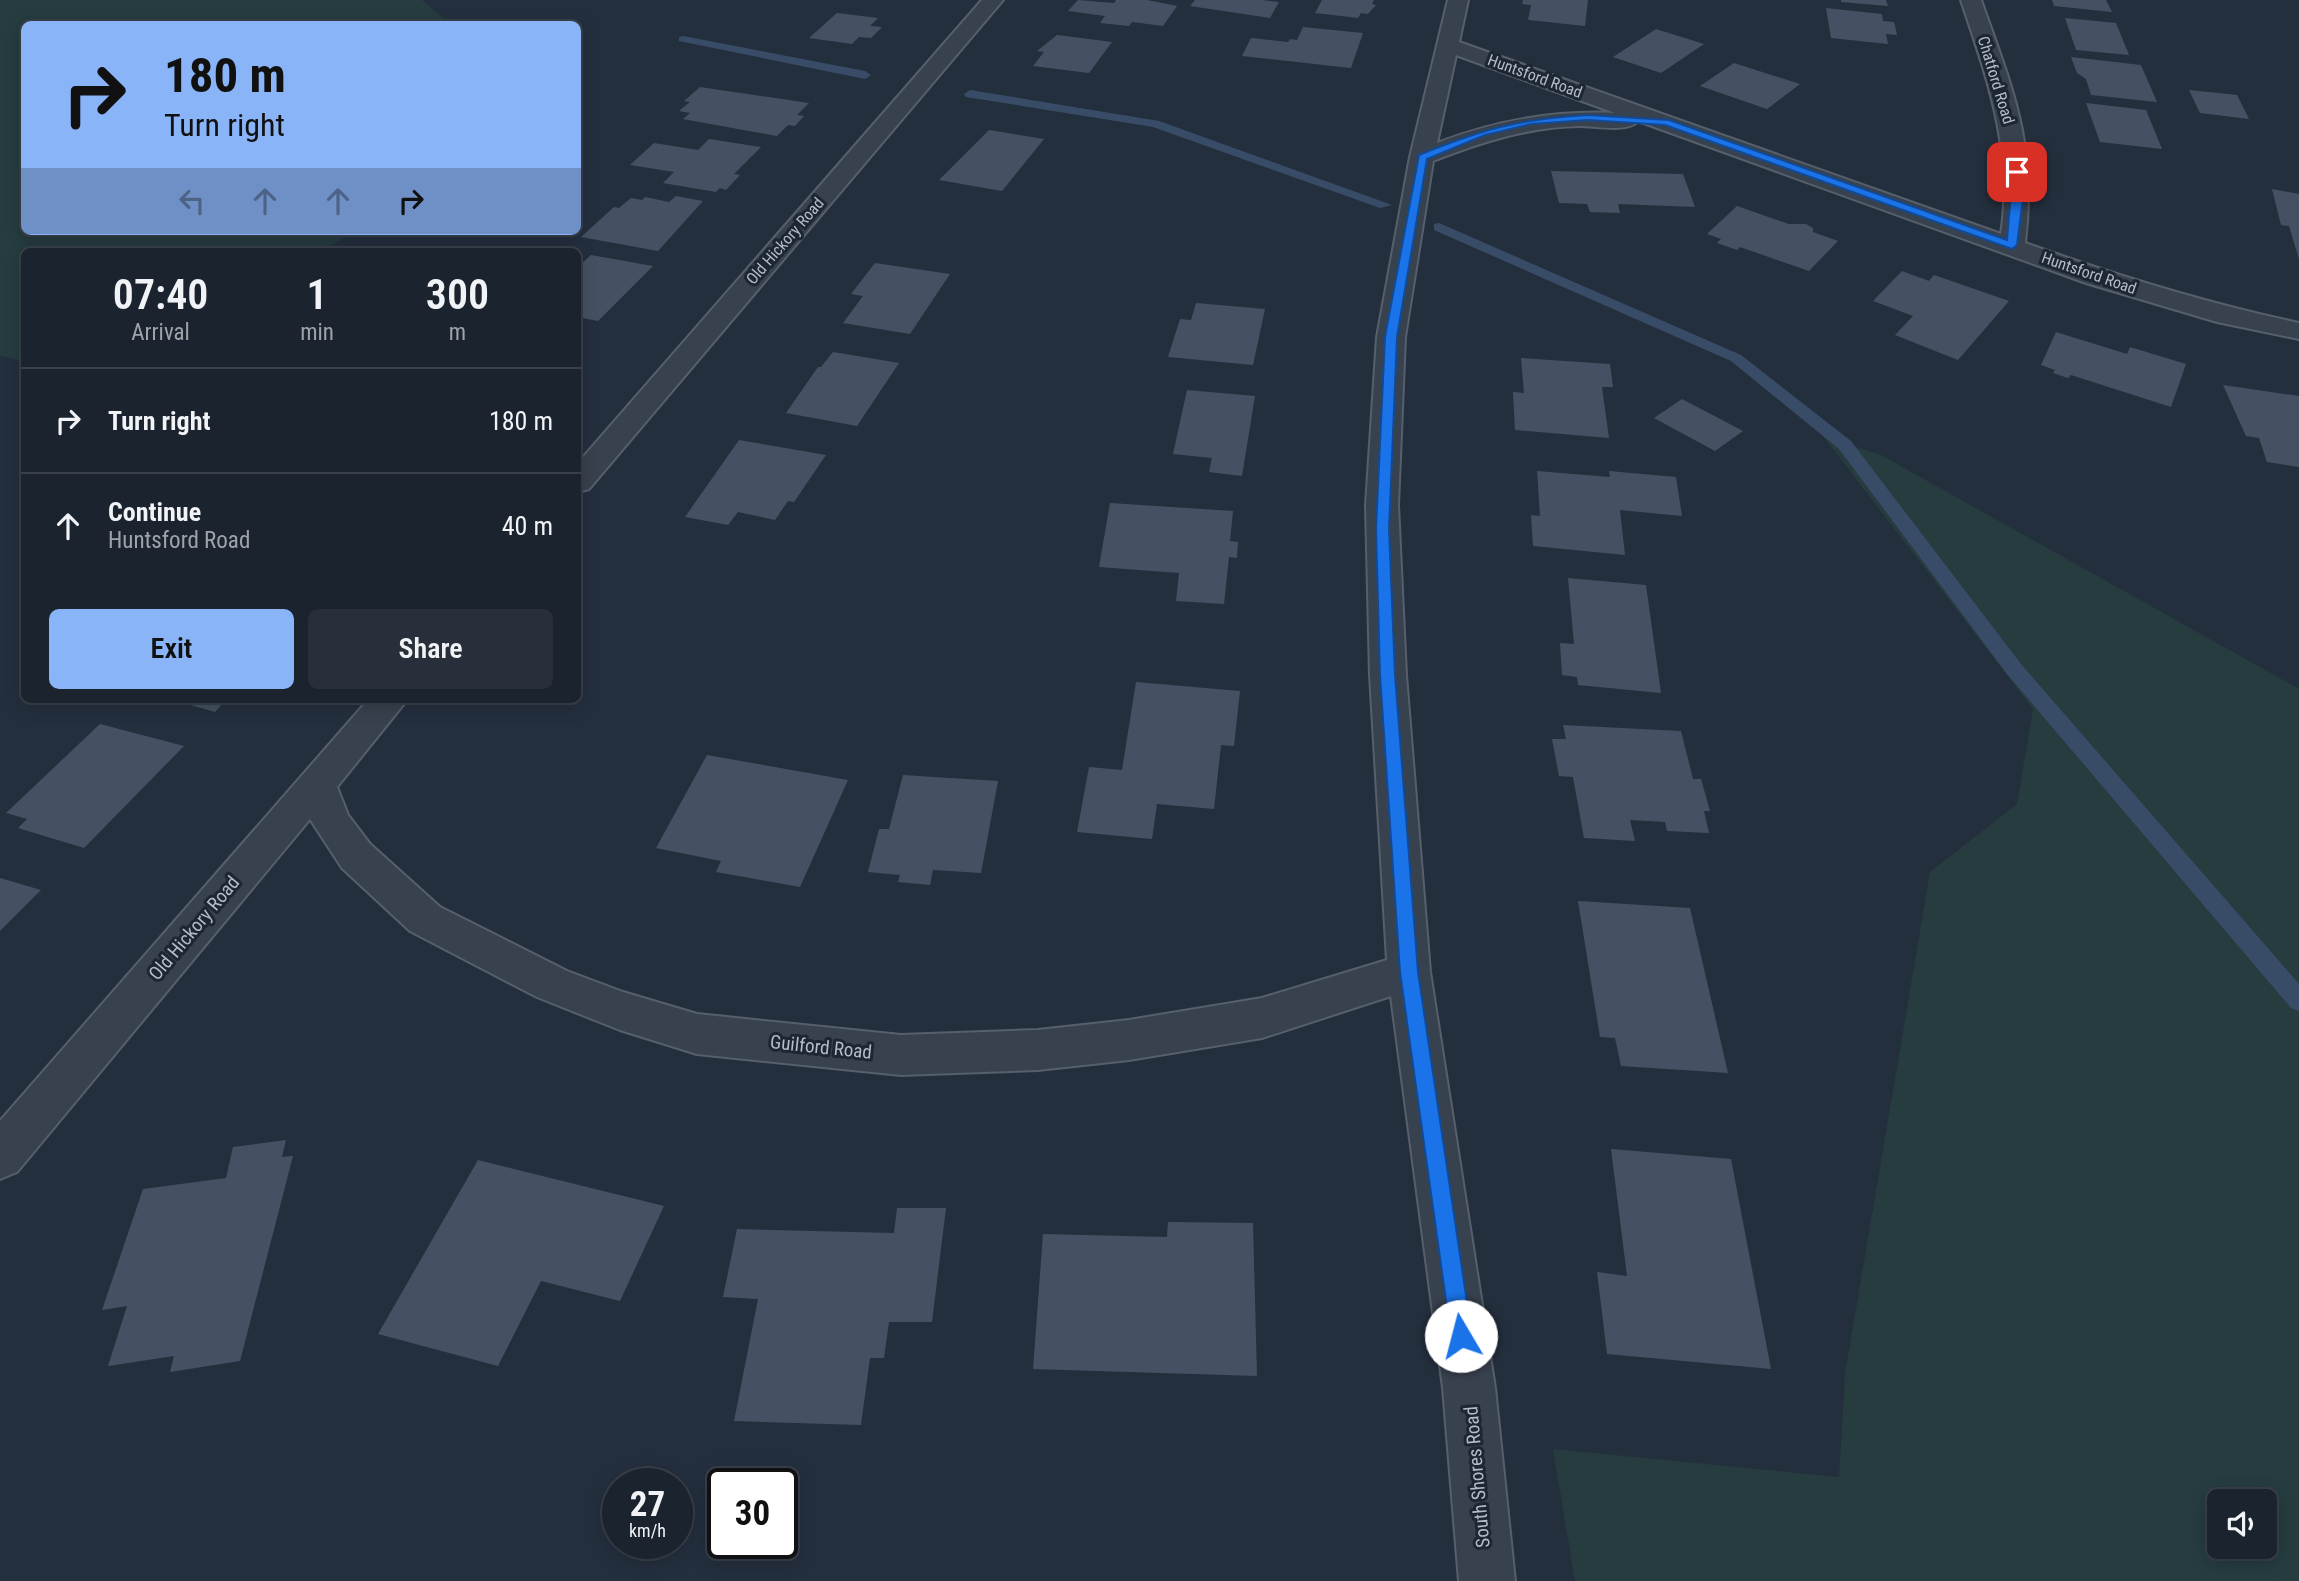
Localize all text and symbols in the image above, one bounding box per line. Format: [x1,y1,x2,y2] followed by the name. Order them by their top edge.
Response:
[1974,34,2018,126] street label: Chatford Road
[164,47,286,104] text: 180 m
[49,49,140,140] icon: right
[1485,50,1585,102] street label: Huntsford Road
[164,106,285,144] text: Turn right
[1987,142,2047,202] pin
[1998,153,2036,191] icon: arrive
[173,182,211,220] icon: left
[246,182,284,220] icon: ahead
[319,182,357,220] icon: ahead
[392,182,430,220] icon: right
[742,194,828,288] street label: Old Hickory Road
[2039,248,2139,298] street label: Huntsford Road
[113,270,208,319] text: 07:40
[307,270,328,319] text: 1
[426,270,489,319] text: 300
[131,319,190,346] text: Arrival
[300,319,334,346] text: min
[449,319,466,346] text: m
[49,402,87,440] icon: right
[108,406,210,436] text: Turn right
[489,406,553,436] text: 180 m
[108,497,201,527] text: Continue
[49,507,87,545] icon: ahead
[502,511,553,541] text: 40 m
[108,527,250,554] text: Huntsford Road
[49,609,294,689] button: Exit
[308,609,553,689] button: Share
[144,871,244,985] street label: Old Hickory Road
[769,1030,873,1064] street label: Guilford Road
[1424,1299,1498,1373] position arrow
[1459,1405,1495,1549] street label: South Shores Road
[707,1468,798,1559] speed limit sign: 30
[630,1484,665,1525] text: 27
[2207,1489,2277,1559] map controls
[2207,1489,2277,1559] button: sound
[629,1520,666,1541] text: km/h

